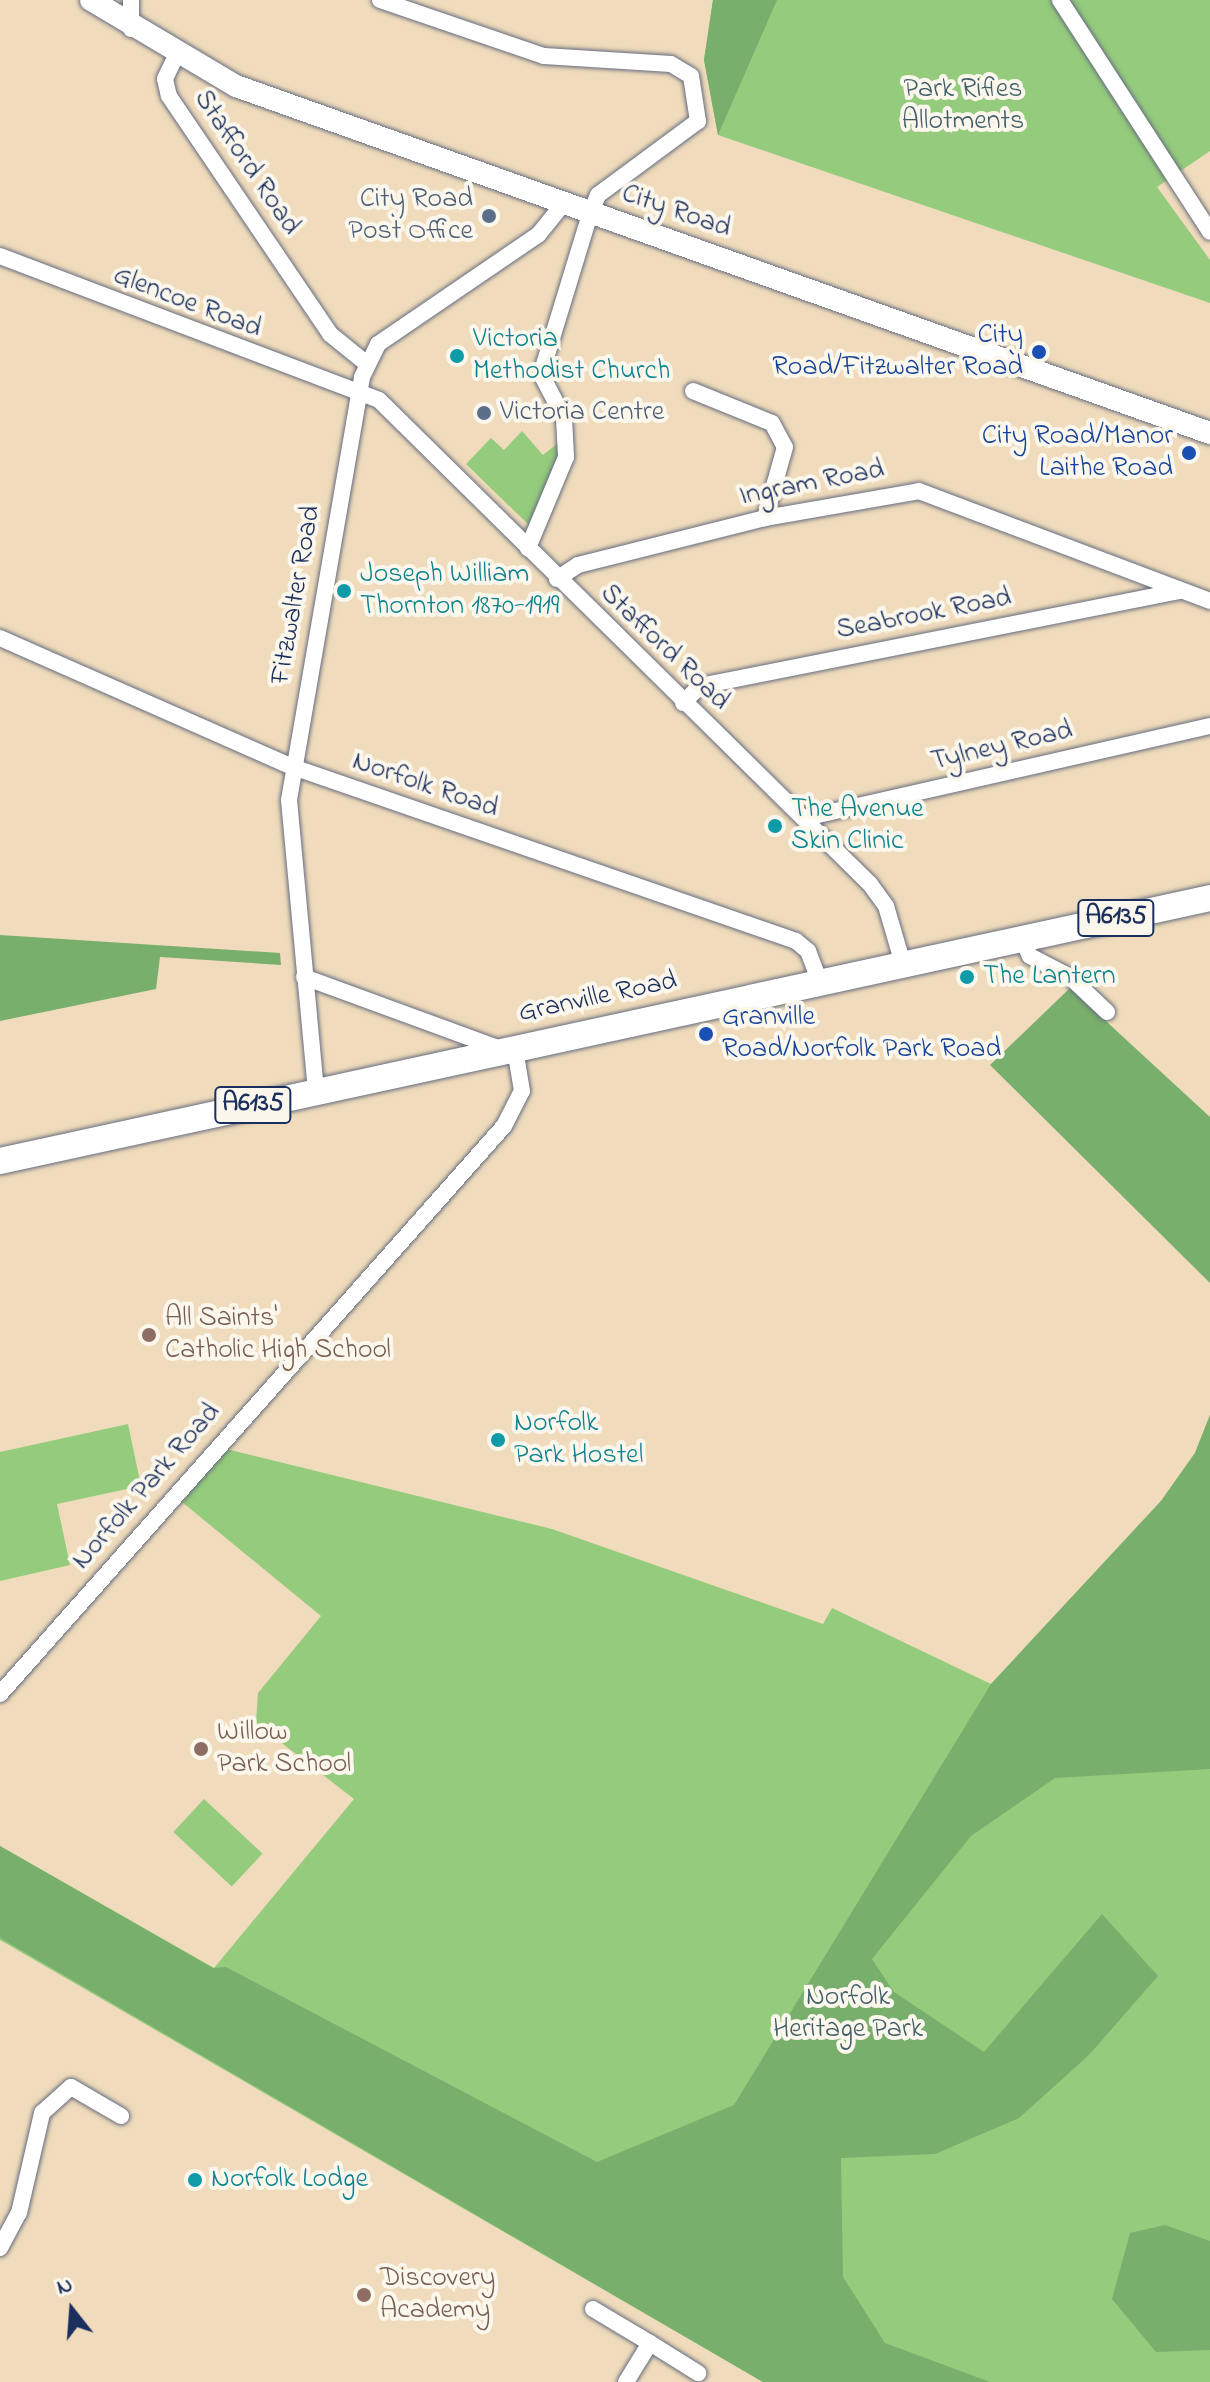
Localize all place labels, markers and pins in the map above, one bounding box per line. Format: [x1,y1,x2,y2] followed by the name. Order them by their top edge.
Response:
[348,183,473,249] place label: City Road Post Office
[480,207,498,225] marker: City Road Post Office
[772,319,1023,385] place label: City Road/Fitzwalter Road
[473,323,670,389] place label: Victoria Methodist Church
[1030,343,1048,361] marker: City Road/Fitzwalter Road
[448,347,466,365] marker: Victoria Methodist Church
[500,396,664,430] place label: Victoria Centre
[475,404,493,422] marker: Victoria Centre
[982,420,1173,486] place label: City Road/Manor Laithe Road
[1180,444,1198,462] marker: City Road/Manor Laithe Road
[360,558,559,624] place label: Joseph William Thornton 1870-1919
[335,582,353,600] marker: Joseph William Thornton 1870-1919
[791,793,924,859] place label: The Avenue Skin Clinic
[766,817,784,835] marker: The Avenue Skin Clinic
[983,960,1116,994] place label: The Lantern
[958,968,976,986] marker: The Lantern
[722,1001,1001,1067] place label: Granville Road/Norfolk Park Road
[697,1025,715,1043] marker: Granville Road/Norfolk Park Road
[165,1302,391,1368] place label: All Saints' Catholic High School
[140,1326,158,1344] marker: All Saints' Catholic High School
[514,1407,643,1473] place label: Norfolk Park Hostel
[489,1431,507,1449] marker: Norfolk Park Hostel
[217,1716,351,1782] place label: Willow Park School
[192,1740,210,1758] marker: Willow Park School
[211,2163,368,2197] place label: Norfolk Lodge
[186,2171,204,2189] marker: Norfolk Lodge
[380,2262,495,2328] place label: Discovery Academy
[355,2286,373,2304] marker: Discovery Academy

